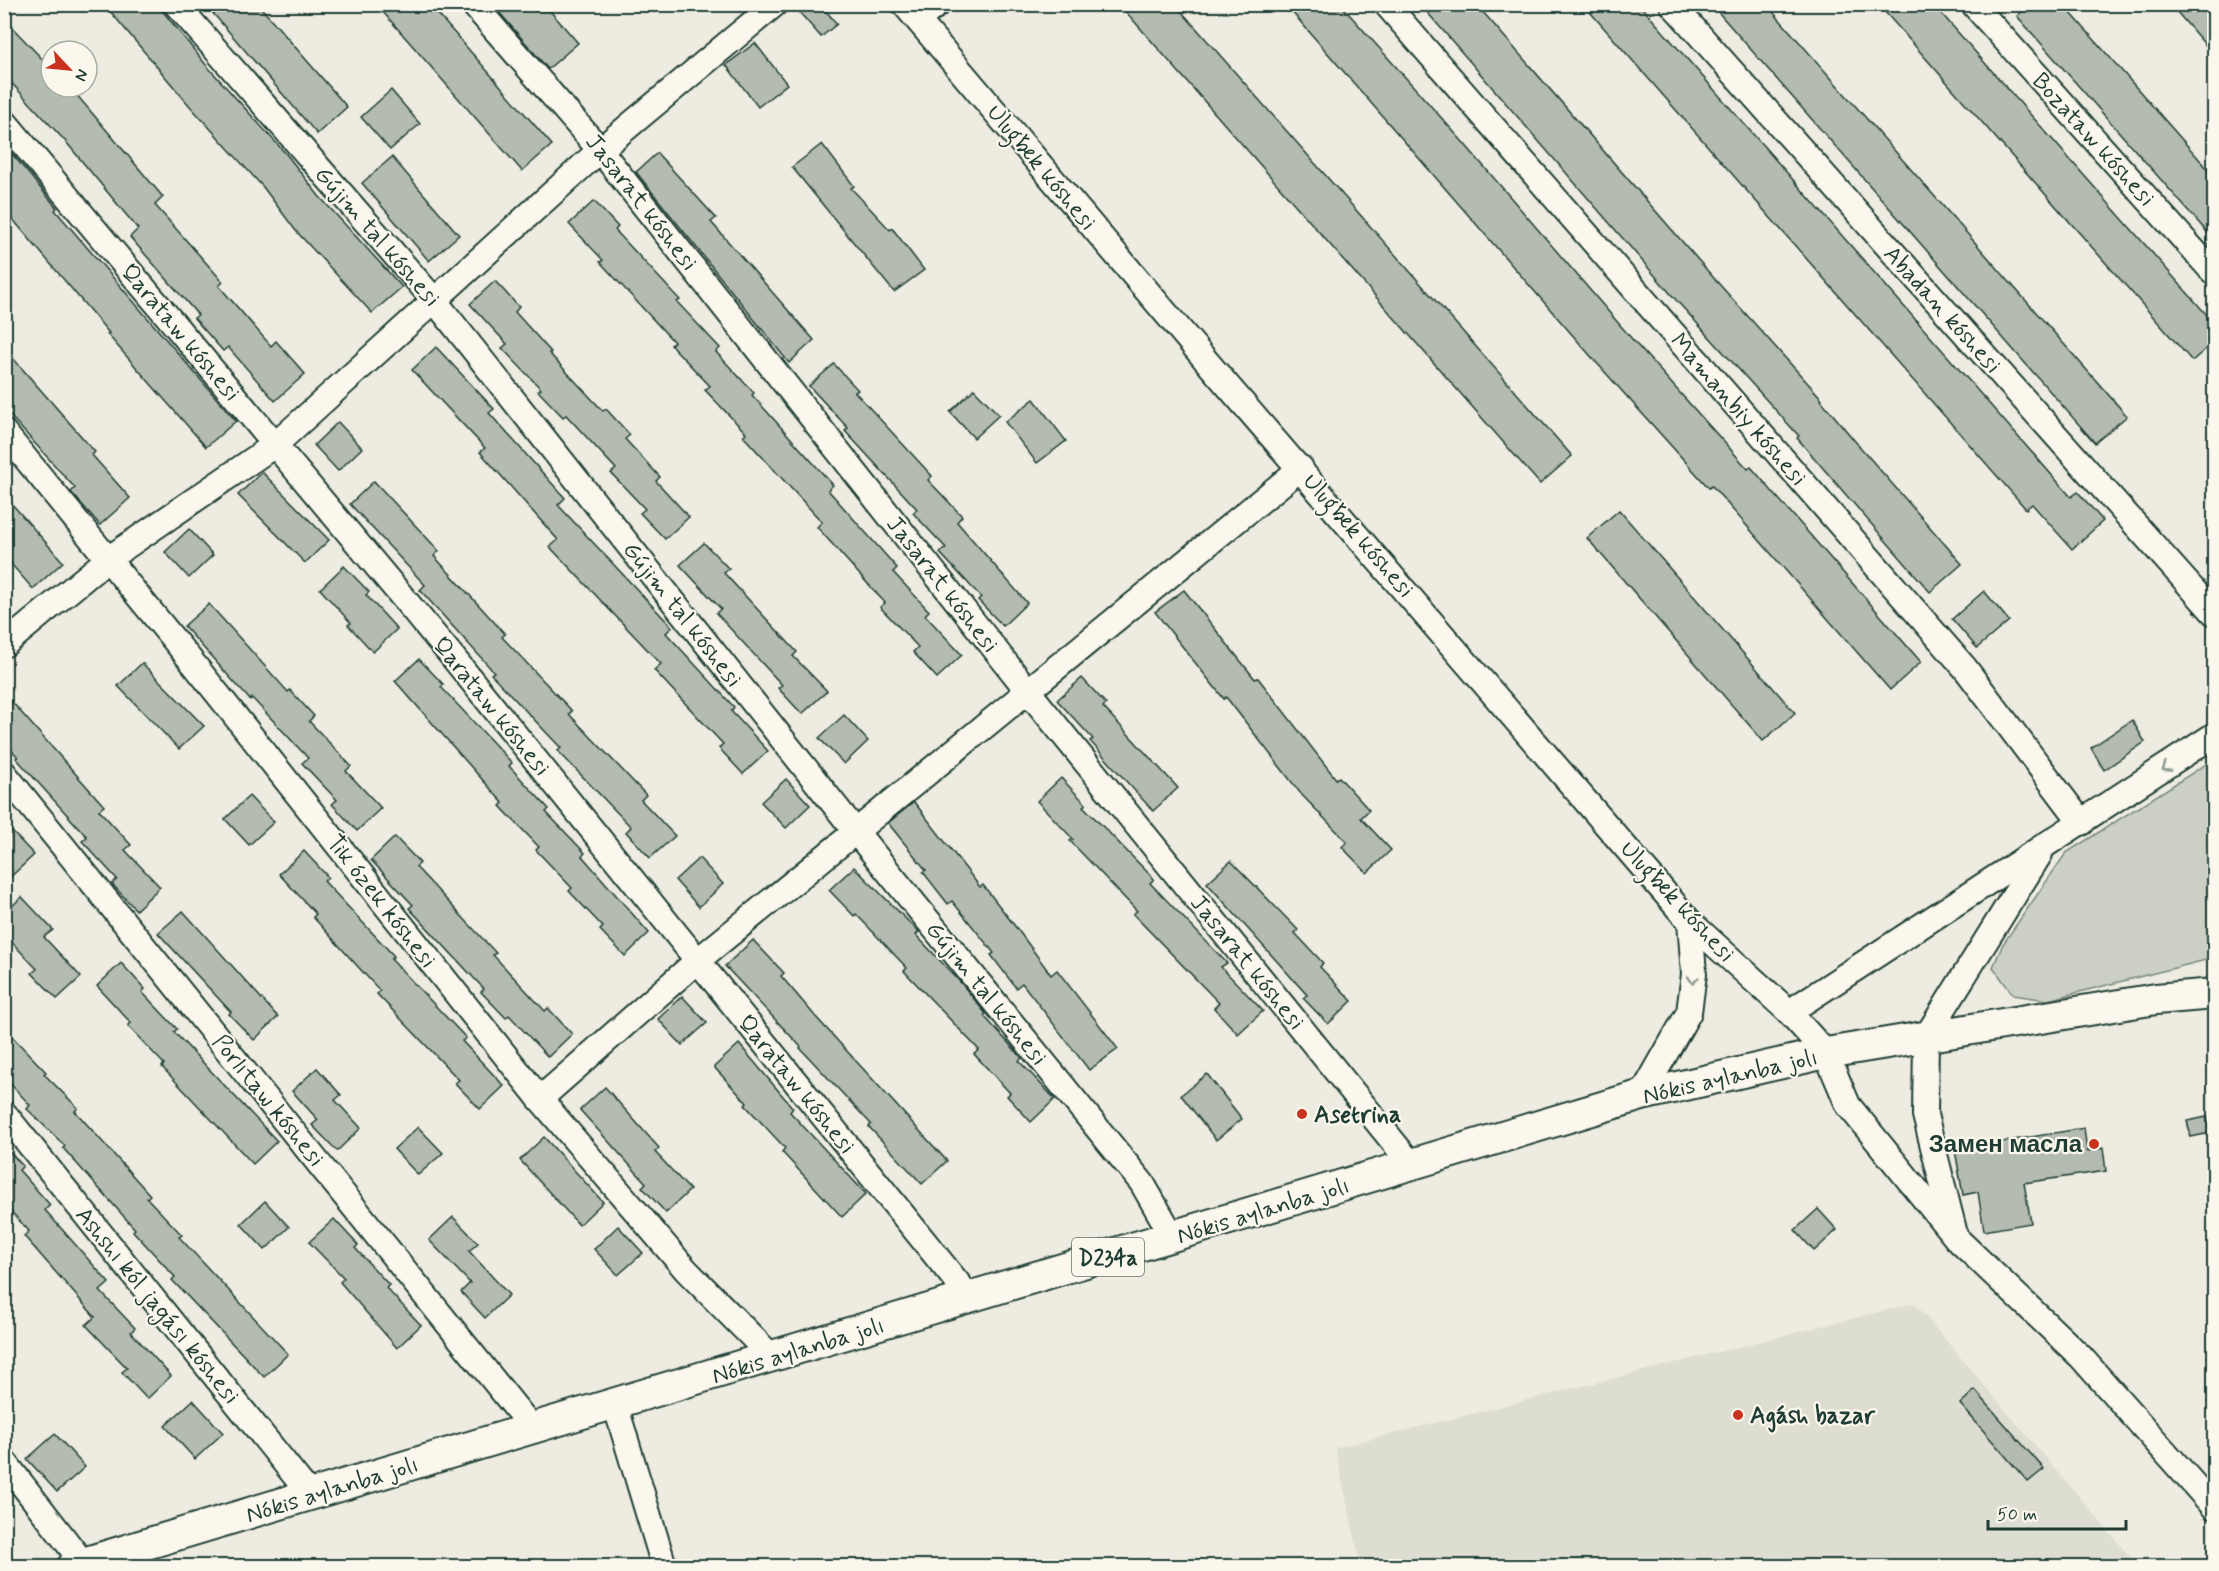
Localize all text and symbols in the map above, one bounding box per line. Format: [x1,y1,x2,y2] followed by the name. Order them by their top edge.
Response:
[39,39,99,99] north arrow
[69,66,93,84] text: N
[2024,66,2161,214] street label: Bozataw kóshesi
[977,98,1103,239] street label: Uluǵbek kóshesi
[578,128,704,278] street label: Jasarat kóshesi
[307,160,447,314] street label: Gújim tal kóshesi
[1876,239,2008,381] street label: Abadan kóshesi
[113,258,247,408] street label: Qarataw kóshesi
[1663,327,1813,493] street label: Mamanbiy kóshesi
[1293,467,1421,607] street label: Uluǵbek kóshesi
[879,510,1005,660] street label: Jasarat kóshesi
[615,536,749,694] street label: Gújim tal kóshesi
[425,631,557,783] street label: Qarataw kóshesi
[2161,760,2172,771] one-way arrow
[319,829,443,975] street label: Tik ózek kóshesi
[1610,835,1741,971] street label: Uluǵbek kóshesi
[1183,889,1311,1037] street label: Jasarat kóshesi
[918,915,1054,1073] street label: Gújim tal kóshesi
[1687,975,1700,985] one-way arrow
[730,1009,862,1161] street label: Qarataw kóshesi
[205,1028,331,1174] street label: Porlıtaw kóshesi
[1640,1042,1821,1113] street label: Nókis aylanba jolı
[1314,1100,1401,1131] place label: Asetrina
[1295,1107,1309,1121] marker: Asetrina
[1929,1130,2083,1161] place label: Замен масла
[2087,1137,2101,1151] marker: Замен масла
[1173,1170,1353,1252] street label: Nókis aylanba jolı
[66,1201,246,1412] street label: Ashshı kól jaǵası kóshesi
[1072,1238,1144,1276] road number: D234a
[708,1310,888,1392] street label: Nókis aylanba jolı
[1750,1401,1876,1433] place label: Aǵash bazar
[1731,1408,1745,1422] marker: Aǵash bazar
[242,1449,422,1531] street label: Nókis aylanba jolı
[1988,1493,2126,1531] scale bar
[1997,1503,2037,1527] text: 50 m

